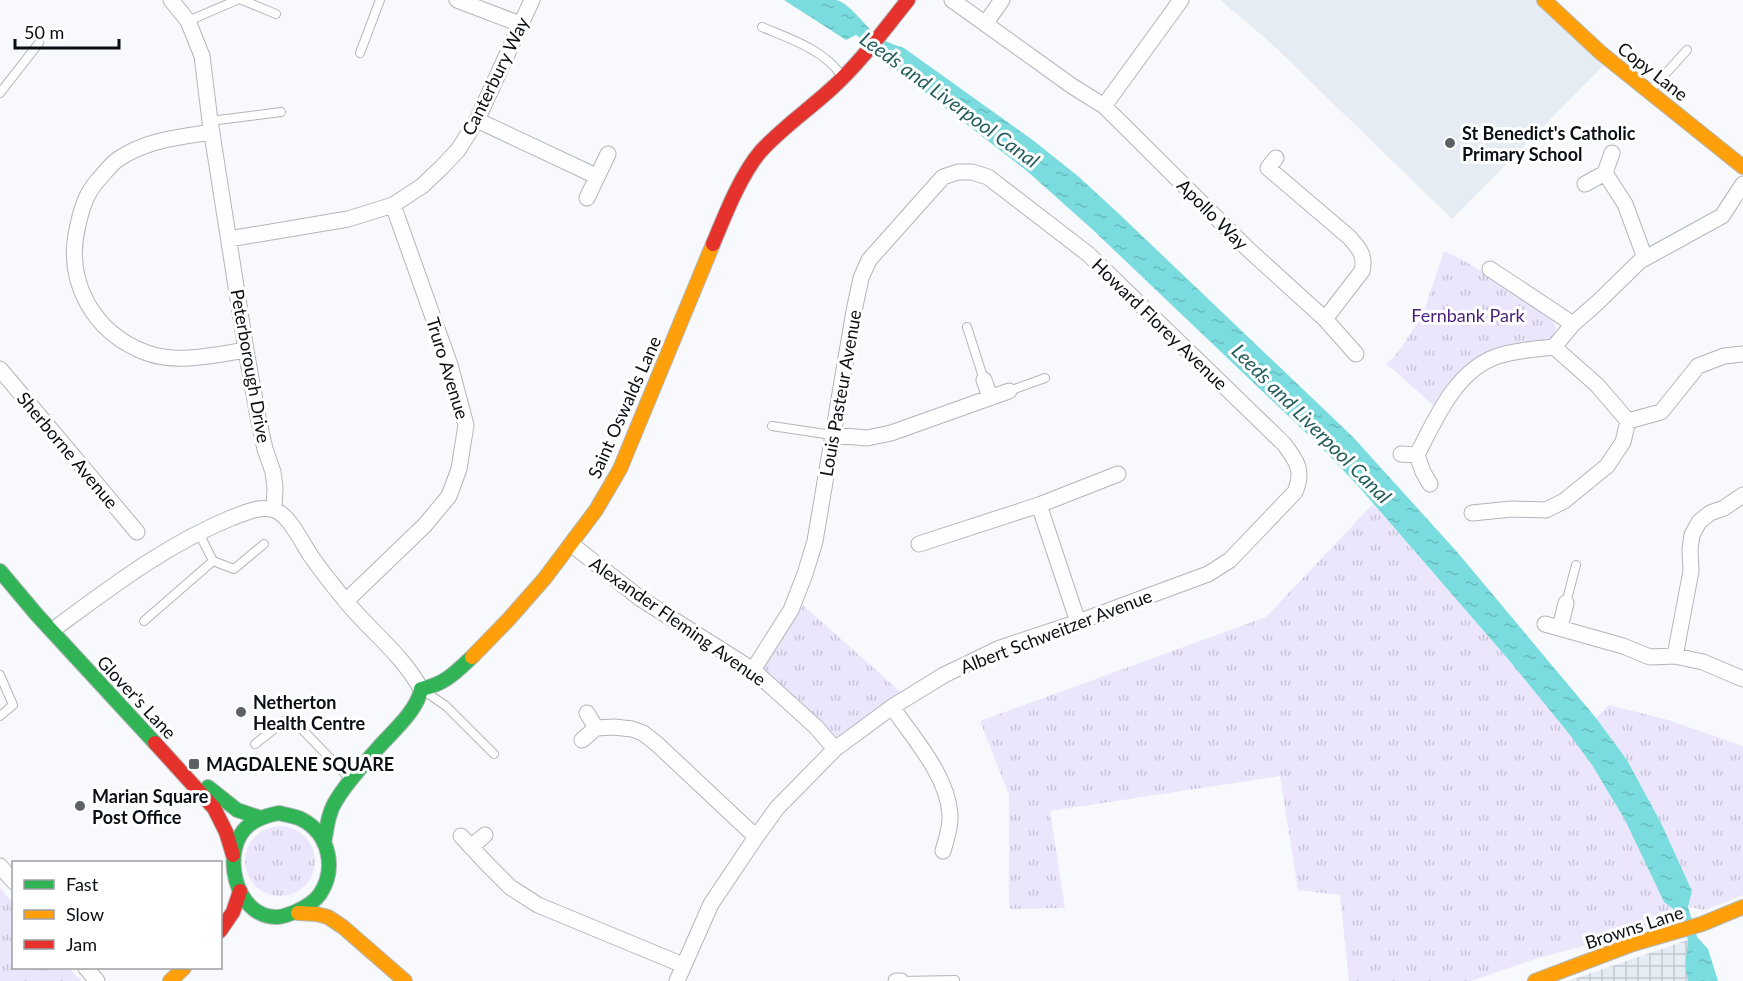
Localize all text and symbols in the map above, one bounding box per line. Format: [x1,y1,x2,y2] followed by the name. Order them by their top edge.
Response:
[15,12,118,50] scale bar
[457,13,533,139] street label: Canterbury Way
[24,21,64,43] text: 50 m
[856,26,1045,172] water label: Leeds and Liverpool Canal
[1613,37,1693,105] street label: Copy Lane
[1462,122,1636,165] place label: St Benedict's Catholic Primary School
[1443,136,1457,150] marker: St Benedict's Catholic Primary School
[1173,174,1254,255] street label: Apollo Way
[1088,254,1232,394] street label: Howard Florey Avenue
[227,287,275,445] street label: Peterborough Drive
[1411,304,1526,326] park label: Fernbank Park
[815,308,865,478] street label: Louis Pasteur Avenue
[422,314,474,422] street label: Truro Avenue
[583,332,665,482] street label: Saint Oswalds Lane
[1227,338,1397,508] water label: Leeds and Liverpool Canal
[13,387,123,513] street label: Sherborne Avenue
[586,552,770,690] street label: Alexander Fleming Avenue
[957,584,1155,678] street label: Albert Schweitzer Avenue
[93,651,181,743] street label: Glover's Lane
[253,691,366,734] place label: Netherton Health Centre
[234,705,248,719] marker: Netherton Health Centre
[206,753,394,775] place label: MAGDALENE SQUARE
[187,757,201,771] marker: MAGDALENE SQUARE
[92,785,209,828] place label: Marian Square Post Office
[73,799,87,813] marker: Marian Square Post Office
[12,861,222,969] legend
[66,873,99,895] text: Fast
[1582,901,1686,953] street label: Browns Lane
[66,903,104,925] text: Slow
[66,933,97,955] text: Jam

